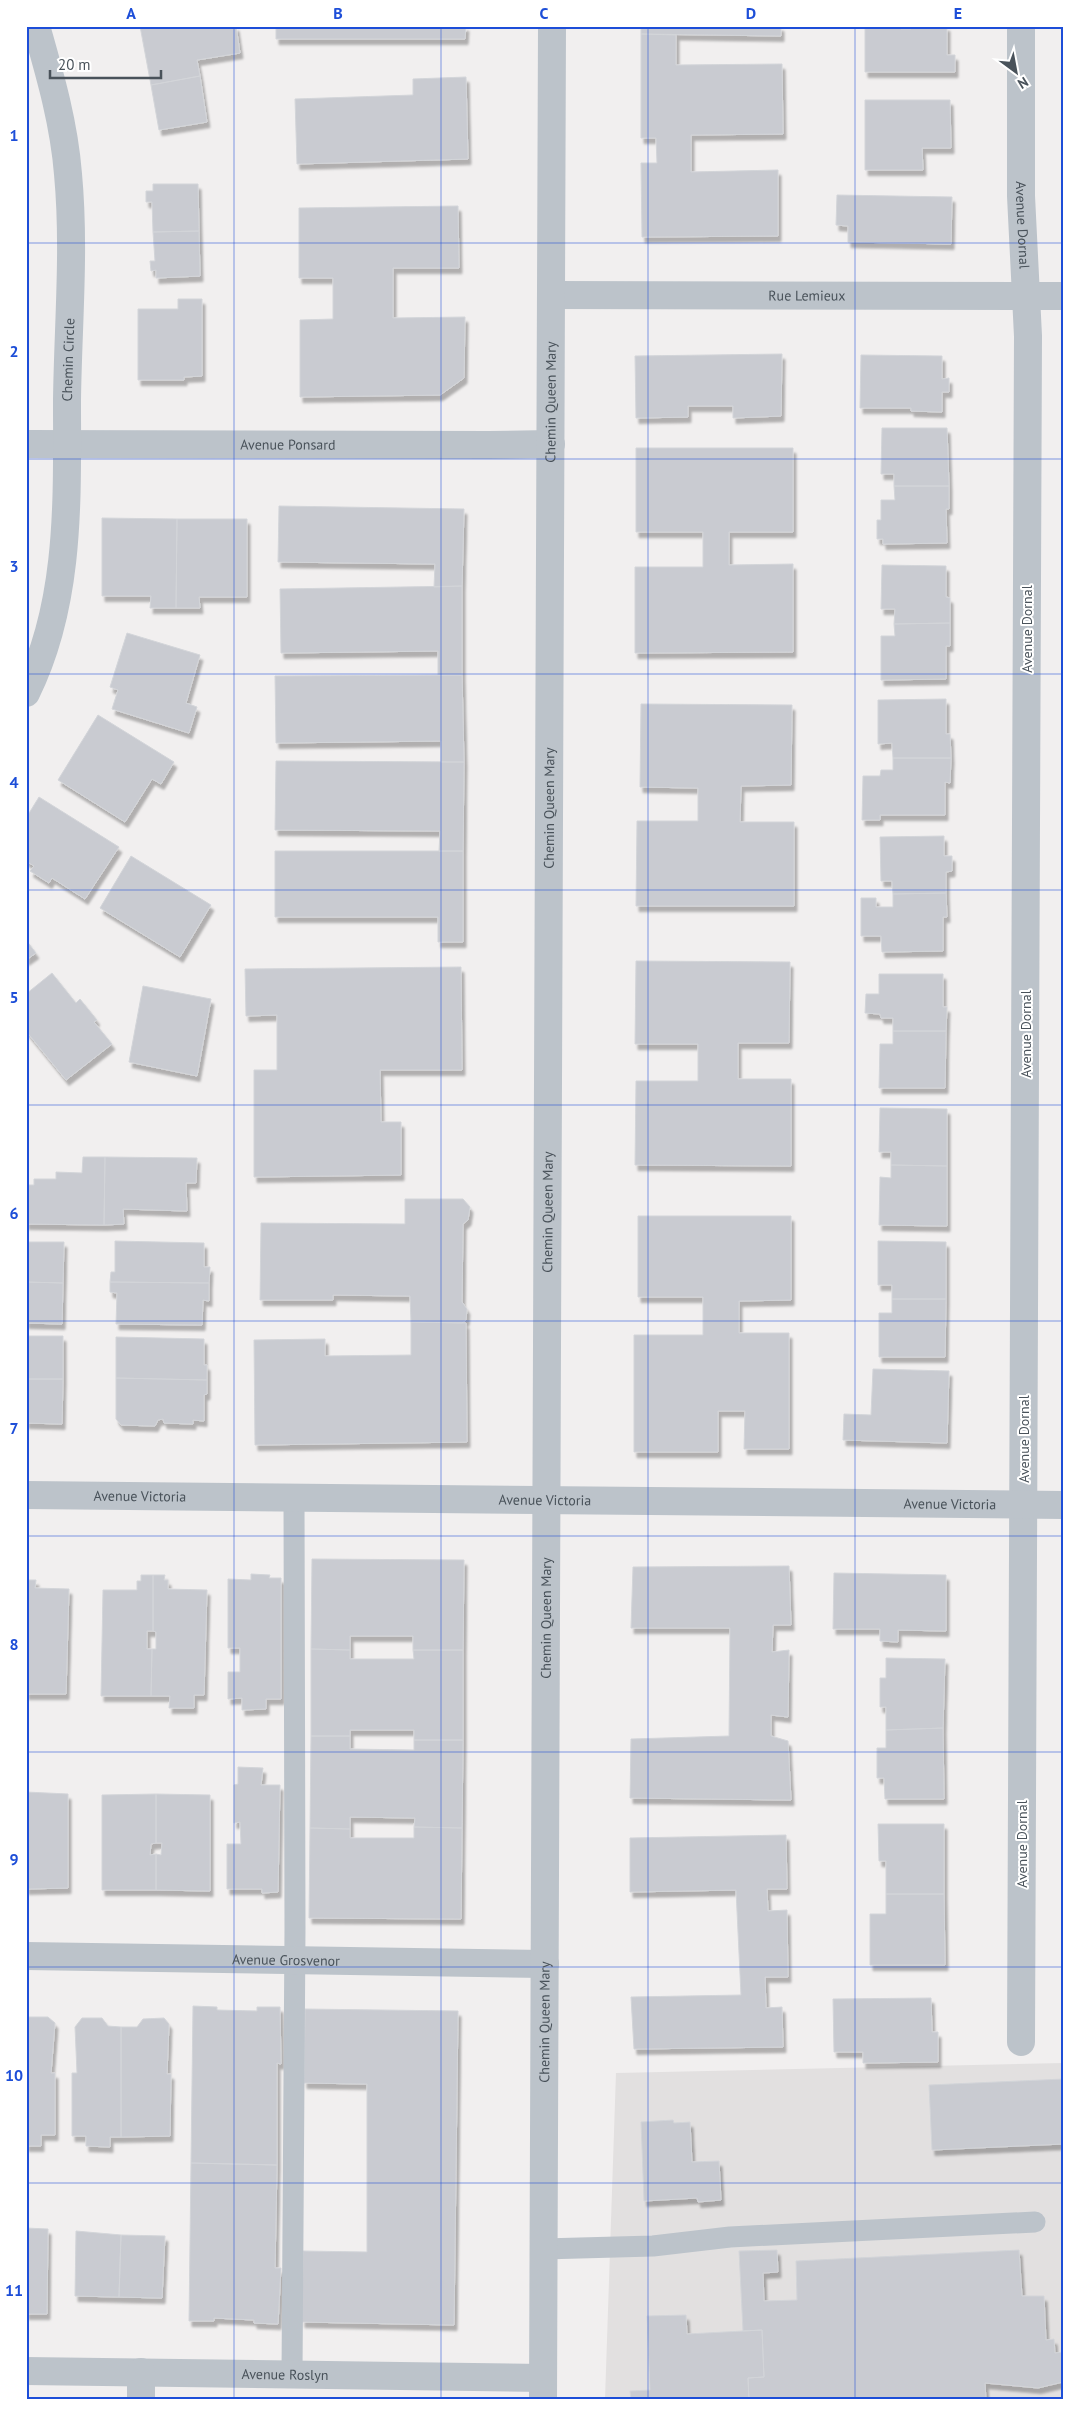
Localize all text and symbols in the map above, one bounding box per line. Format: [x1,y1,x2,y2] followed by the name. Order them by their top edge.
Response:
[126,3,136,23] text: A
[333,3,343,23] text: B
[540,3,549,23] text: C
[746,3,756,23] text: D
[954,3,962,23] text: E
[50,48,161,80] scale bar
[992,48,1042,98] north arrow
[58,55,91,74] text: 20 m
[1014,73,1032,93] text: N
[9,125,19,145] text: 1
[1012,181,1034,269] street label: Avenue Dornal
[768,286,846,305] street label: Rue Lemieux
[58,318,78,402] street label: Chemin Circle
[9,341,19,361] text: 2
[541,341,560,463] street label: Chemin Queen Mary
[240,435,336,454] street label: Avenue Ponsard
[9,556,19,576] text: 3
[1018,585,1036,673] street label: Avenue Dornal
[540,747,558,869] street label: Chemin Queen Mary
[9,772,19,792] text: 4
[9,987,19,1007] text: 5
[1017,990,1035,1078] street label: Avenue Dornal
[538,1151,557,1273] street label: Chemin Queen Mary
[9,1203,19,1223] text: 6
[1015,1395,1033,1483] street label: Avenue Dornal
[9,1418,19,1438] text: 7
[94,1487,187,1506] street label: Avenue Victoria
[499,1491,591,1509] street label: Avenue Victoria
[903,1494,996,1513] street label: Avenue Victoria
[537,1557,555,1679] street label: Chemin Queen Mary
[9,1634,19,1654] text: 8
[1013,1800,1031,1888] street label: Avenue Dornal
[9,1849,19,1869] text: 9
[232,1950,340,1970] street label: Avenue Grosvenor
[535,1961,554,2083] street label: Chemin Queen Mary
[5,2065,23,2085] text: 10
[5,2280,23,2300] text: 11
[241,2365,329,2384] street label: Avenue Roslyn

